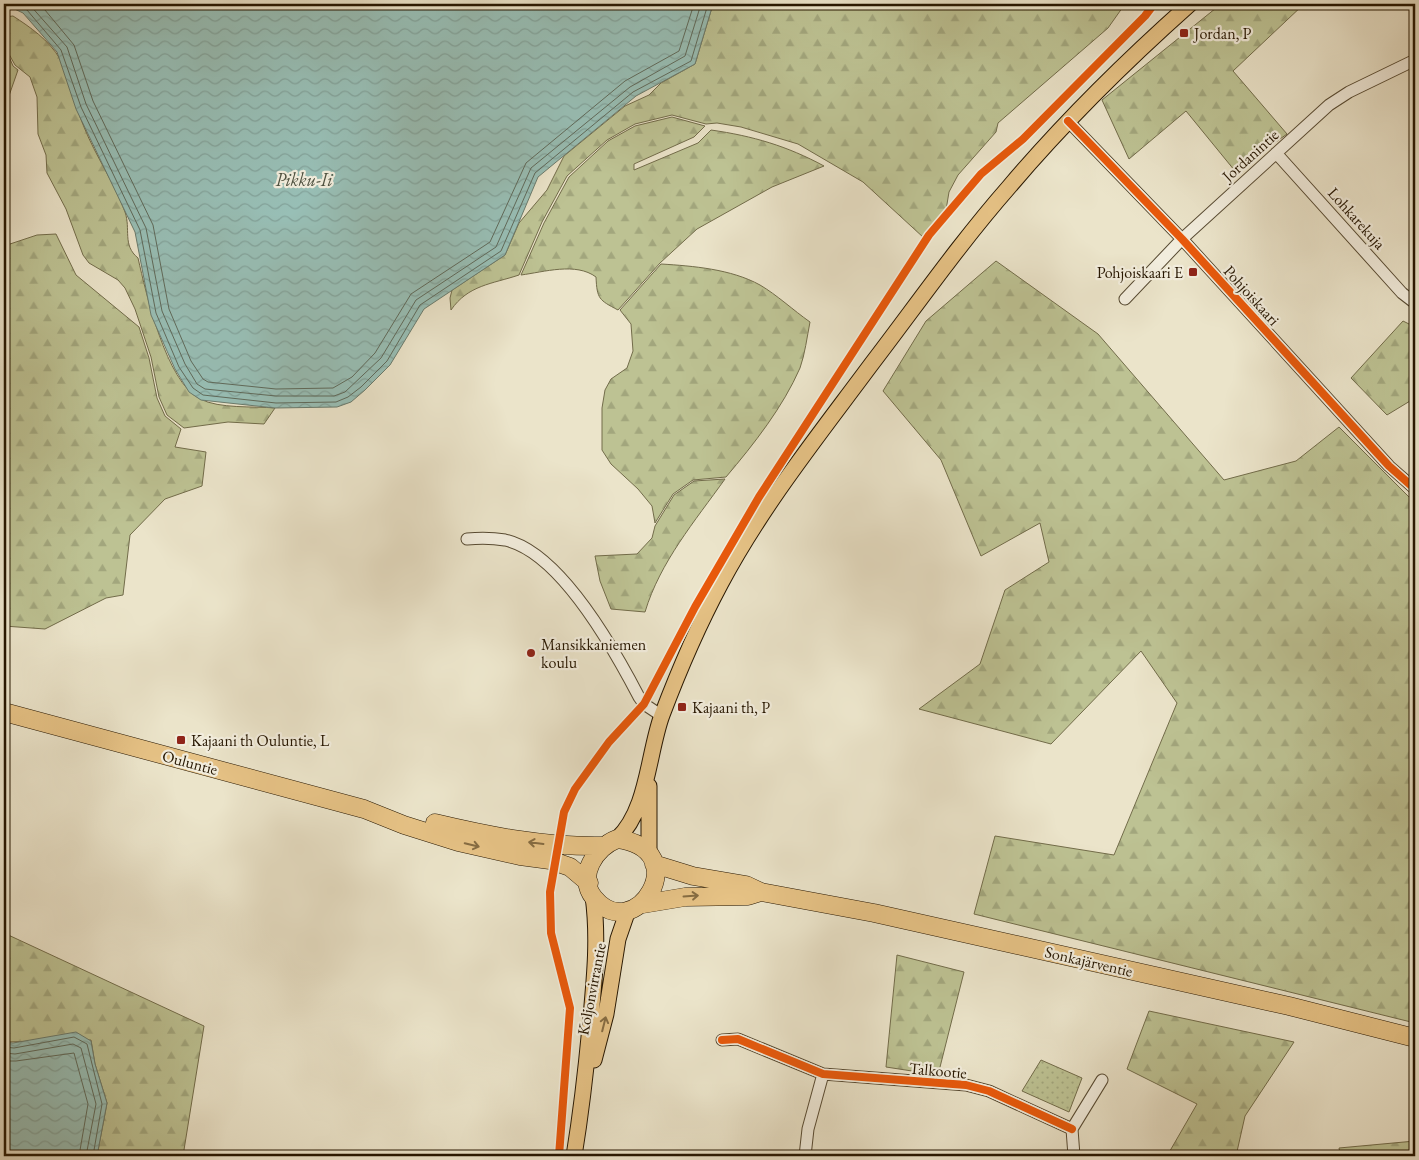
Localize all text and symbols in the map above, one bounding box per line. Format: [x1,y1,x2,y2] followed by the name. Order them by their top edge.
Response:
[1192,23,1252,44] place label: Jordan, P
[1178,27,1190,39] marker: Jordan, P
[1216,124,1283,188] street label: Jordanintie
[275,168,333,191] water label: Pikku-Ii
[1323,183,1390,254] street label: Lohkarekuja
[1219,261,1284,330] street label: Pohjoiskaari
[1097,262,1183,283] place label: Pohjoiskaari E
[1187,266,1199,278] marker: Pohjoiskaari E
[541,634,647,673] place label: Mansikkaniemen koulu
[525,647,537,659] marker: Mansikkaniemen koulu
[692,697,770,718] place label: Kajaani th, P
[676,701,688,713] marker: Kajaani th, P
[191,730,330,751] place label: Kajaani th Ouluntie, L
[175,734,187,746] marker: Kajaani th Ouluntie, L
[160,745,220,780] street label: Ouluntie
[528,838,544,848] one-way arrow
[464,841,480,850] one-way arrow
[683,892,699,901] one-way arrow
[572,941,611,1037] street label: Koljonvirrantie
[1043,941,1135,982] street label: Sonkajärventie
[599,1016,609,1032] one-way arrow
[908,1058,968,1083] street label: Talkootie

